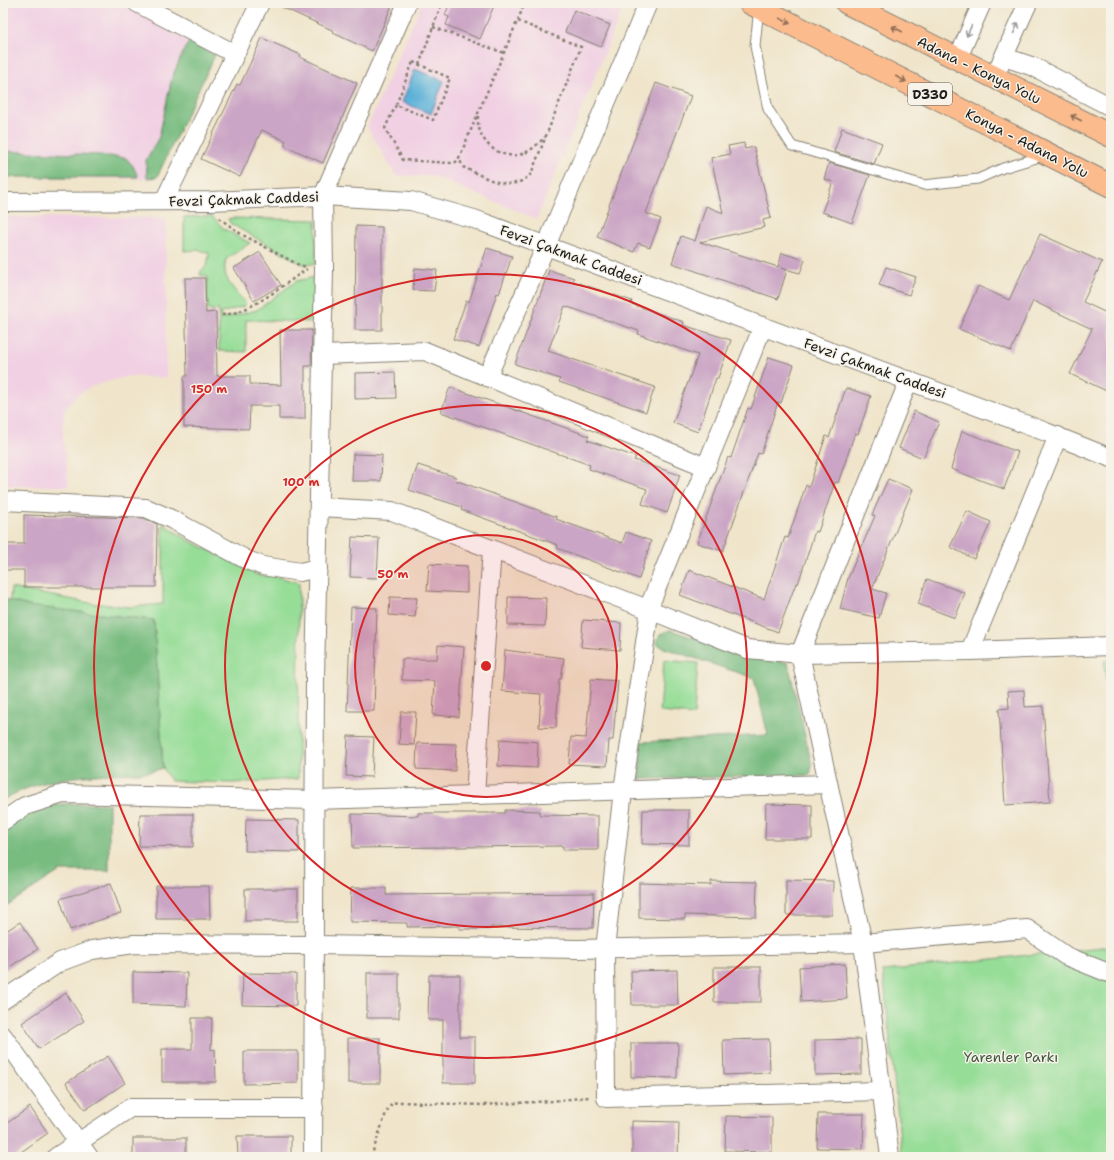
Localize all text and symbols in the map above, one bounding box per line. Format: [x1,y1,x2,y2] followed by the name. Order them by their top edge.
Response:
[779,17,791,25] one-way arrow
[1013,23,1020,35] one-way arrow
[891,25,903,32] one-way arrow
[965,25,972,37] one-way arrow
[914,32,1044,108] street label: Adana - Konya Yolu
[895,76,907,83] one-way arrow
[908,83,952,105] road number: D330
[963,104,1091,182] street label: Konya - Adana Yolu
[1070,114,1082,121] one-way arrow
[169,187,319,211] street label: Fevzi Çakmak Caddesi
[497,221,645,289] street label: Fevzi Çakmak Caddesi
[801,334,949,402] street label: Fevzi Çakmak Caddesi
[191,381,227,397] text: 150 m
[283,474,320,490] text: 100 m
[378,566,409,582] text: 50 m
[479,659,493,673] centre of rings
[964,1048,1058,1066] park label: Yarenler Parkı

